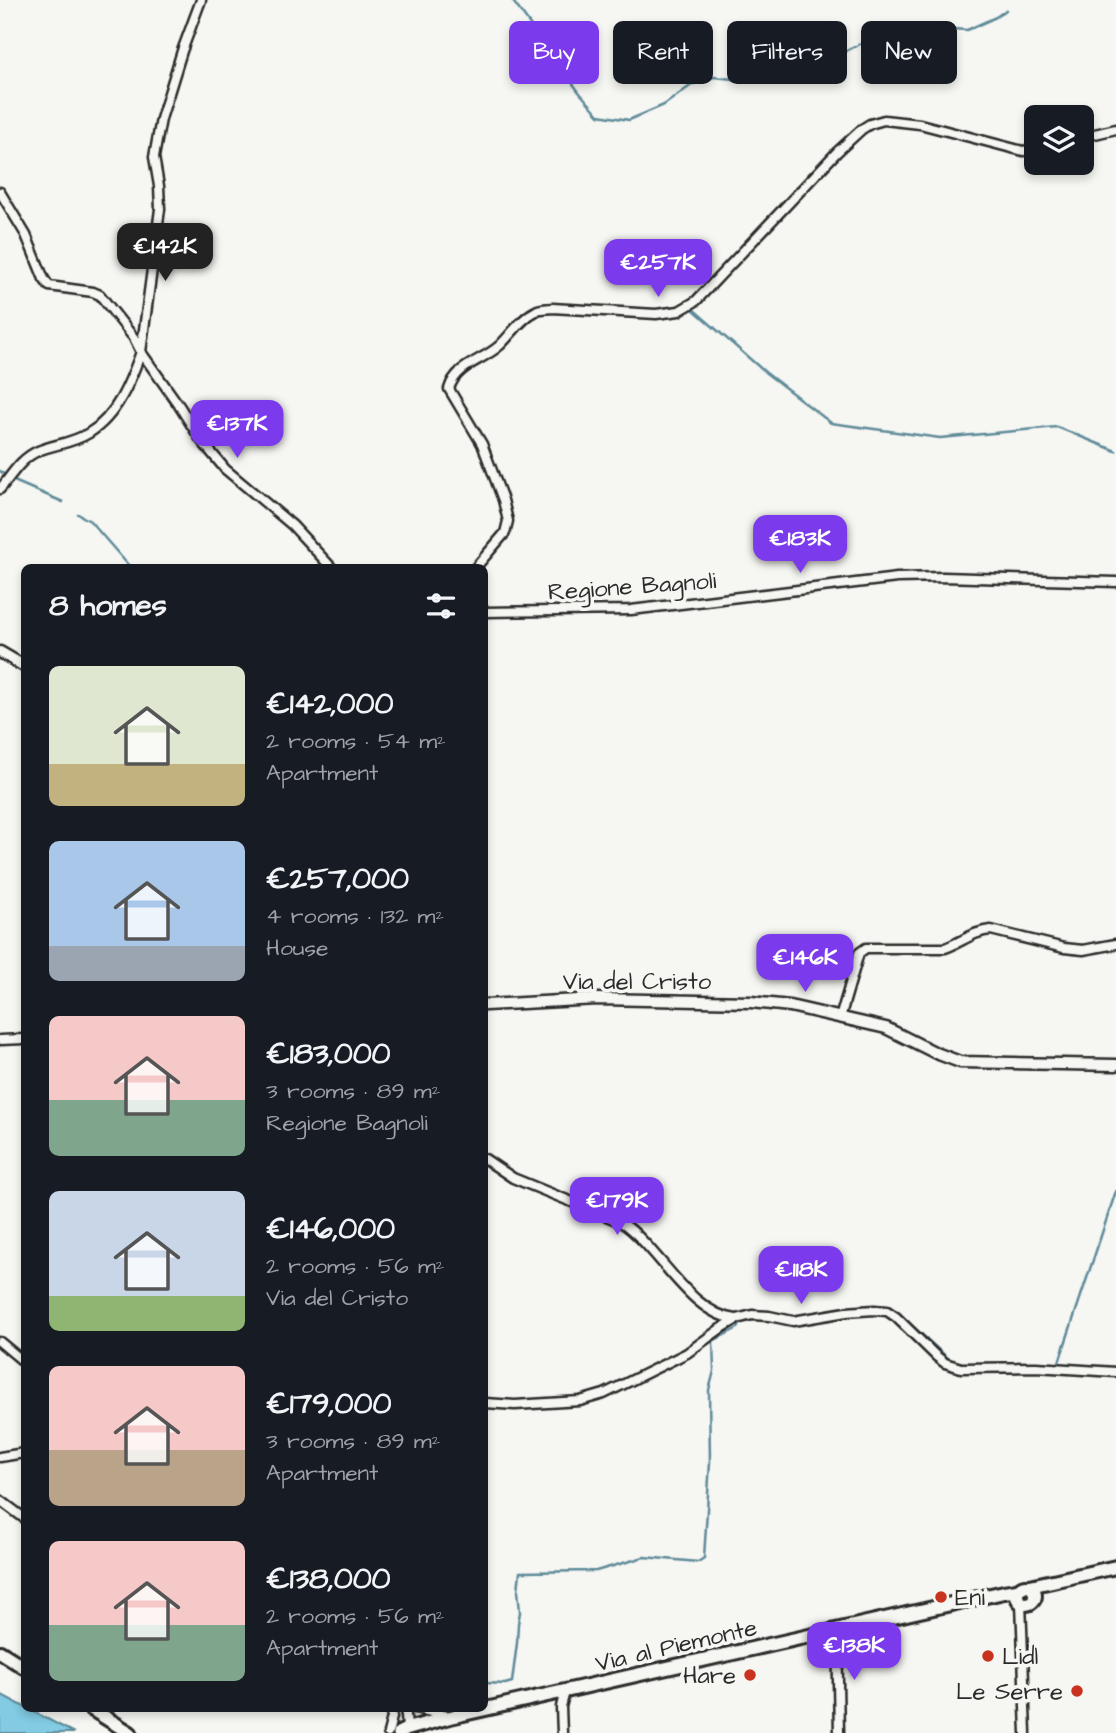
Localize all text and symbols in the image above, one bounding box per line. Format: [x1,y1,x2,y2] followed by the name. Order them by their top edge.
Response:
[509,21,599,84] chip: Buy
[613,21,713,84] chip: Rent
[727,21,847,84] chip: Filters
[861,21,957,84] chip: New
[1024,105,1094,175] map controls
[1024,105,1094,175] button: layers
[116,224,214,283] pin: €142K
[133,230,197,262] text: €142K
[609,240,707,299] pin: €257K
[620,246,696,278] text: €257K
[188,400,286,460] pin: €137K
[206,407,268,439] text: €137K
[751,516,849,575] pin: €183K
[769,522,831,554] text: €183K
[547,564,718,611] street label: Regione Bagnoli
[49,585,167,627] text: 8 homes
[422,587,460,625] icon: filters
[266,683,393,725] text: €142,000
[105,694,189,778] icon: home
[266,725,446,757] text: 2 rooms · 54 m²
[266,757,378,789] text: Apartment
[266,858,409,900] text: €257,000
[105,869,189,953] icon: home
[266,900,444,932] text: 4 rooms · 132 m²
[266,932,329,964] text: House
[756,934,854,994] pin: €146K
[772,941,838,973] text: €146K
[563,965,712,999] street label: Via del Cristo
[266,1033,391,1075] text: €183,000
[105,1044,189,1128] icon: home
[266,1075,440,1107] text: 3 rooms · 89 m²
[266,1107,428,1139] text: Regione Bagnoli
[568,1178,666,1237] pin: €179K
[586,1184,648,1216] text: €179K
[266,1208,395,1250] text: €146,000
[105,1219,189,1303] icon: home
[752,1246,850,1306] pin: €118K
[266,1250,444,1282] text: 2 rooms · 56 m²
[774,1253,828,1285] text: €118K
[266,1282,408,1314] text: Via del Cristo
[266,1383,391,1425] text: €179,000
[105,1394,189,1478] icon: home
[266,1425,440,1457] text: 3 rooms · 89 m²
[266,1457,378,1489] text: Apartment
[266,1558,391,1600] text: €138,000
[105,1569,189,1653] icon: home
[955,1581,985,1615] place label: Eni
[933,1589,949,1605] marker: Eni
[266,1600,444,1632] text: 2 rooms · 56 m²
[592,1611,760,1681] street label: Via al Piemonte
[805,1622,903,1682] pin: €138K
[823,1629,885,1661] text: €138K
[266,1632,378,1664] text: Apartment
[1002,1640,1038,1674] place label: Lidl
[980,1648,996,1664] marker: Lidl
[683,1659,736,1693] place label: Hare
[742,1667,758,1683] marker: Hare
[956,1675,1063,1709] place label: Le Serre
[1069,1683,1085,1699] marker: Le Serre

